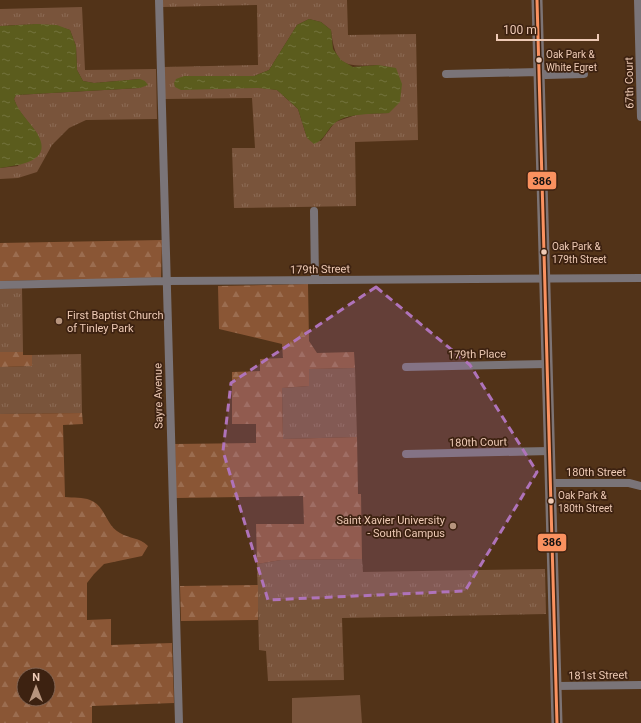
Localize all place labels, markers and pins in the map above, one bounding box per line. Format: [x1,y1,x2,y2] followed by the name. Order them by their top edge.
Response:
[546,49,597,73] place label: Oak Park & White Egret
[534,55,544,65] marker: Oak Park & White Egret
[552,241,607,265] place label: Oak Park & 179th Street
[539,247,549,257] marker: Oak Park & 179th Street
[67,309,164,335] place label: First Baptist Church of Tinley Park
[54,316,64,326] marker: First Baptist Church of Tinley Park
[558,490,613,514] place label: Oak Park & 180th Street
[546,496,556,506] marker: Oak Park & 180th Street
[336,514,446,540] place label: Saint Xavier University - South Campus
[448,521,458,531] marker: Saint Xavier University - South Campus

